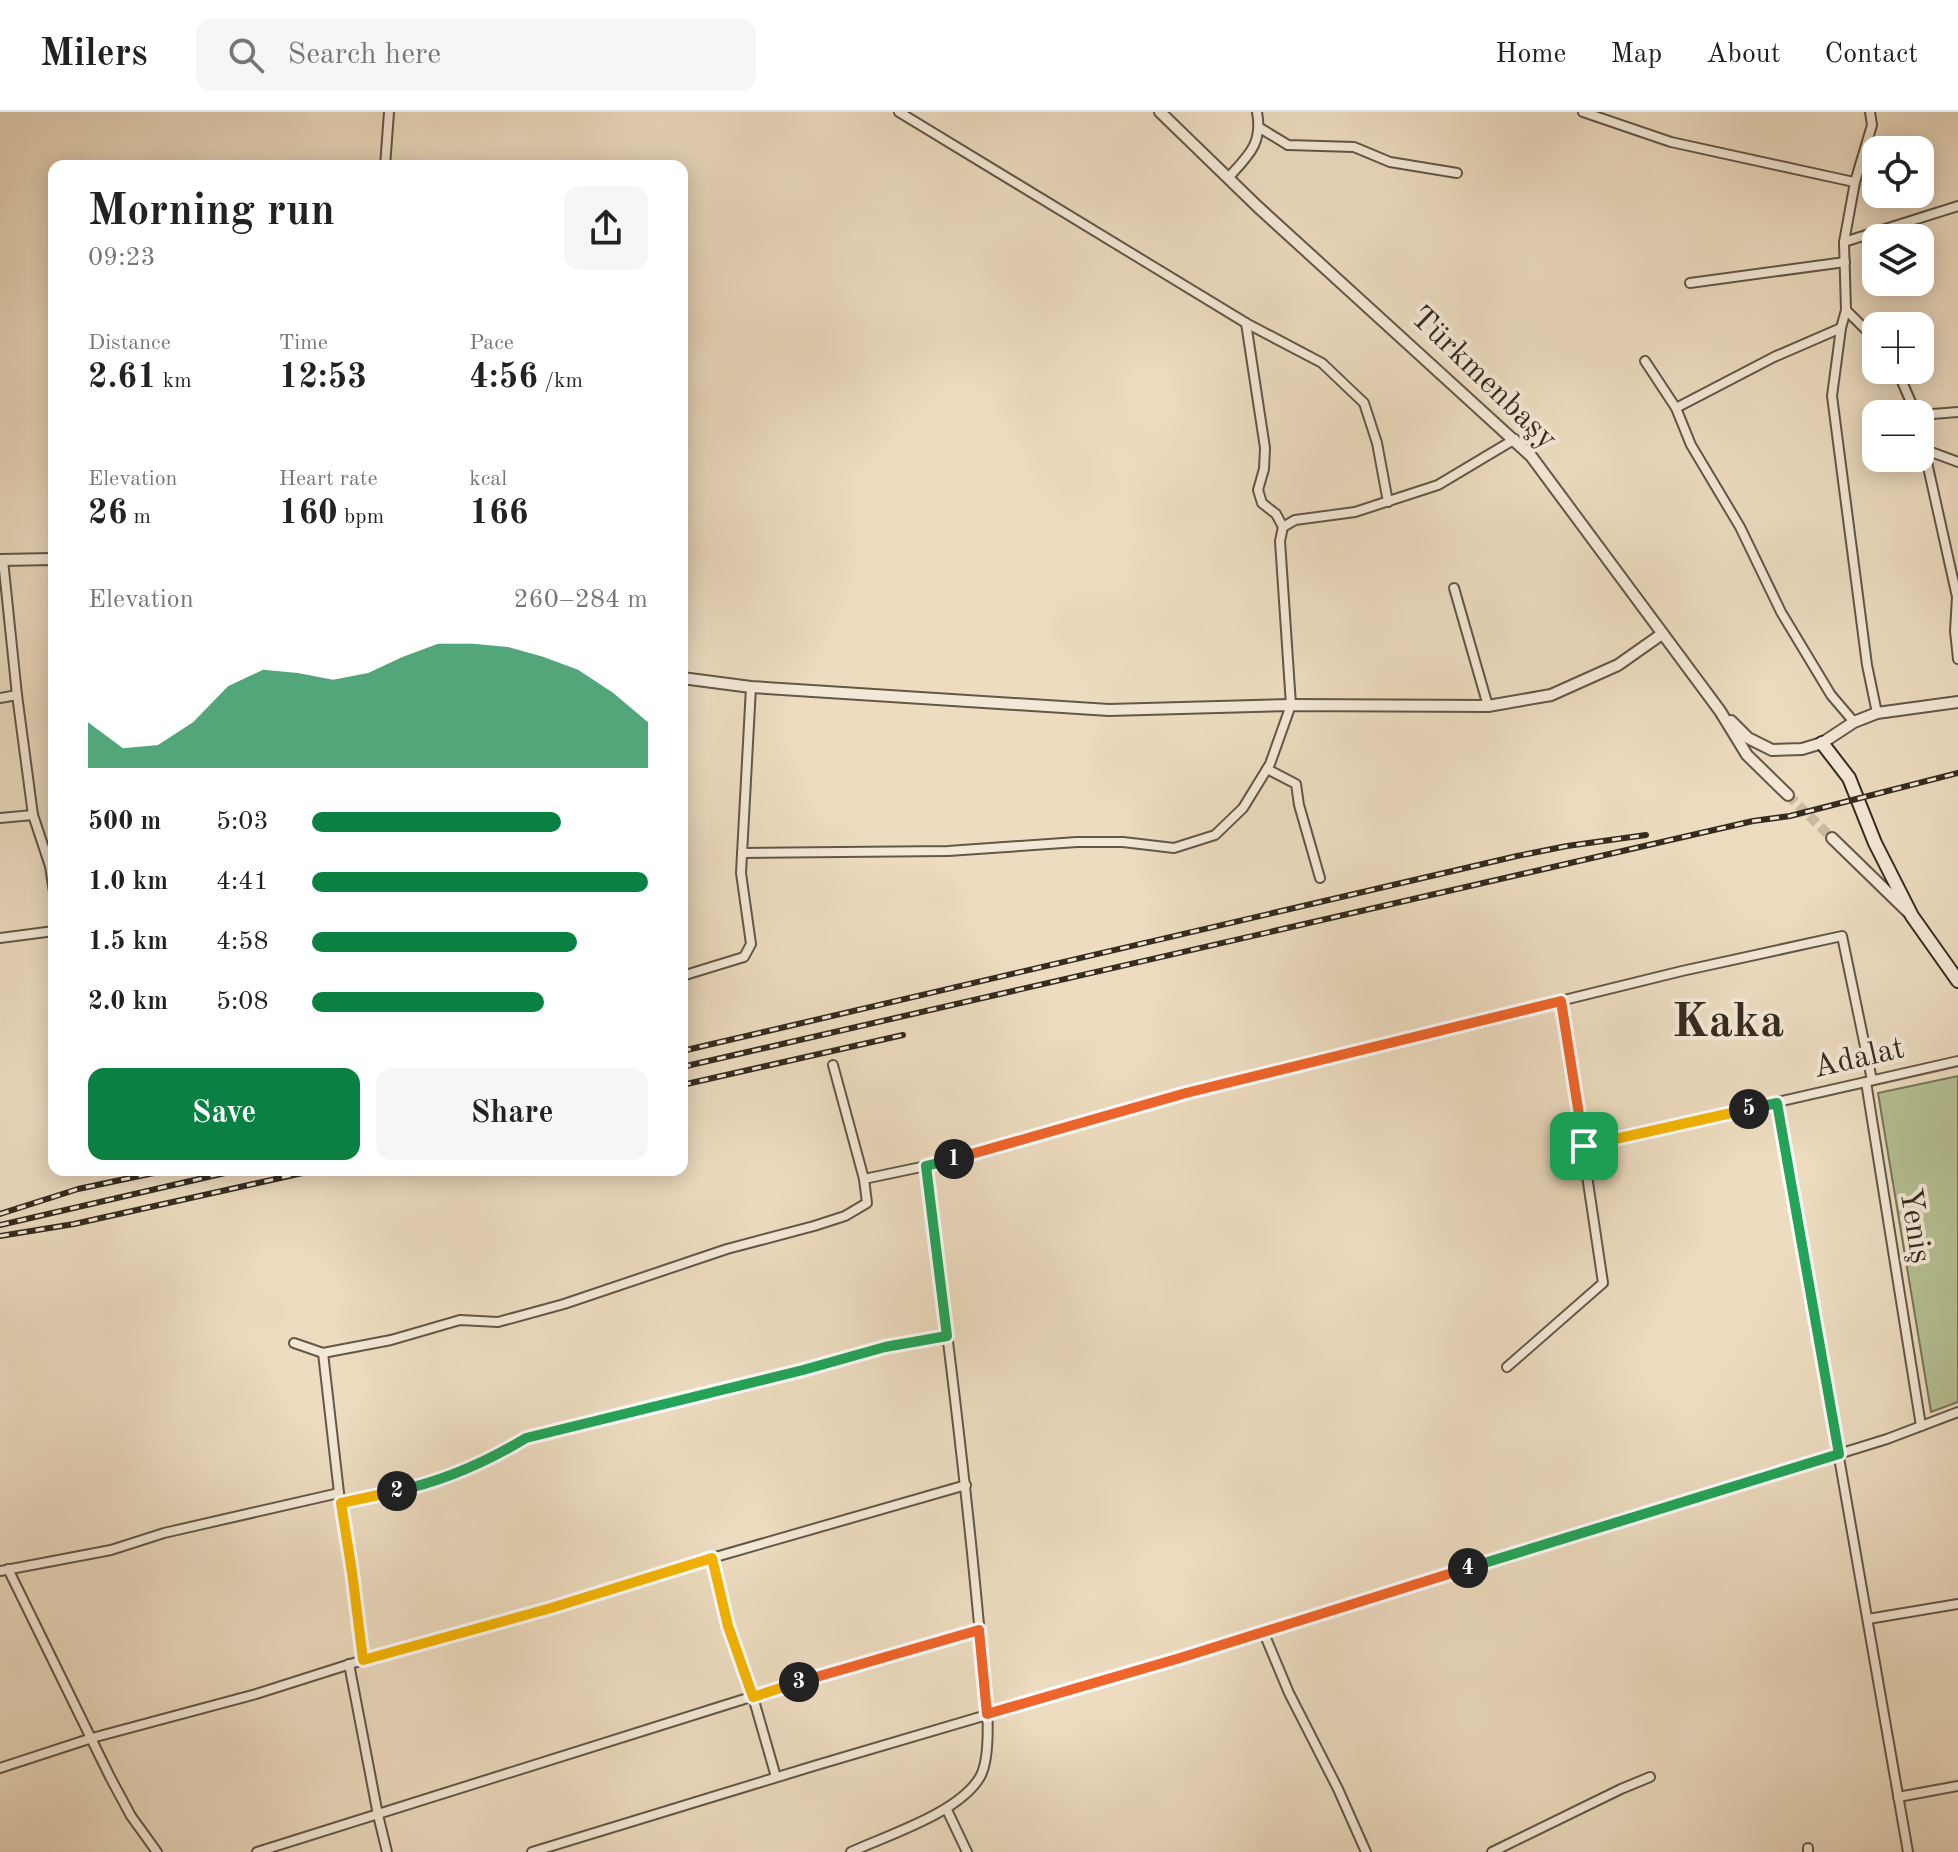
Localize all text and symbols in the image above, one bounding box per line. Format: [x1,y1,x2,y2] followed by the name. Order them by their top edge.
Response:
[196,19,756,91] search box
[224,33,268,77] icon: search
[40,36,148,74] text: Milers
[288,40,441,70] text: Search here
[1495,41,1566,69] text: Home
[1610,41,1662,69] text: Map
[1706,41,1781,69] text: About
[1825,41,1918,69] text: Contact
[1862,136,1934,472] map controls
[1862,136,1934,208] button: locate
[564,186,648,270] button: share
[88,190,335,234] text: Morning run
[1862,224,1934,296] button: layers
[88,245,156,271] text: 09:23
[1403,301,1563,457] street label: Türkmenbaşy
[1862,312,1934,384] button: +
[88,332,171,354] text: Distance
[279,332,328,354] text: Time
[469,332,514,354] text: Pace
[88,361,157,395] text: 2.61
[279,361,367,395] text: 12:53
[469,361,538,395] text: 4:56
[157,370,192,392] text: km
[538,370,583,392] text: /km
[1862,400,1934,472] button: −
[88,468,178,490] text: Elevation
[279,468,378,490] text: Heart rate
[469,468,507,490] text: kcal
[88,497,127,531] text: 26
[279,497,338,531] text: 160
[469,497,529,531] text: 166
[127,506,151,528] text: m
[338,506,384,528] text: bpm
[88,587,194,613] text: Elevation
[513,587,648,613] text: 260–284 m
[88,809,161,835] text: 500 m
[216,809,269,835] text: 5:03
[88,869,168,895] text: 1.0 km
[216,869,269,895] text: 4:41
[88,929,168,955] text: 1.5 km
[216,929,269,955] text: 4:58
[88,989,168,1015] text: 2.0 km
[216,989,269,1015] text: 5:08
[1672,999,1784,1047] district label: Kaka
[1810,1033,1908,1085] street label: Adalat
[88,1068,360,1160] button: Save
[376,1068,648,1160] button: Share
[1729,1089,1769,1129] pin: 5
[1743,1098,1755,1120] text: 5
[1550,1112,1618,1180] pin
[1562,1124,1606,1168] icon: arrive
[934,1139,974,1179] pin: 1
[948,1148,960,1170] text: 1
[1892,1186,1936,1266] street label: Yeniş
[377,1471,417,1511] pin: 2
[391,1480,403,1502] text: 2
[1448,1548,1488,1588] pin: 4
[1462,1557,1474,1579] text: 4
[779,1662,819,1702] pin: 3
[793,1671,805,1693] text: 3

